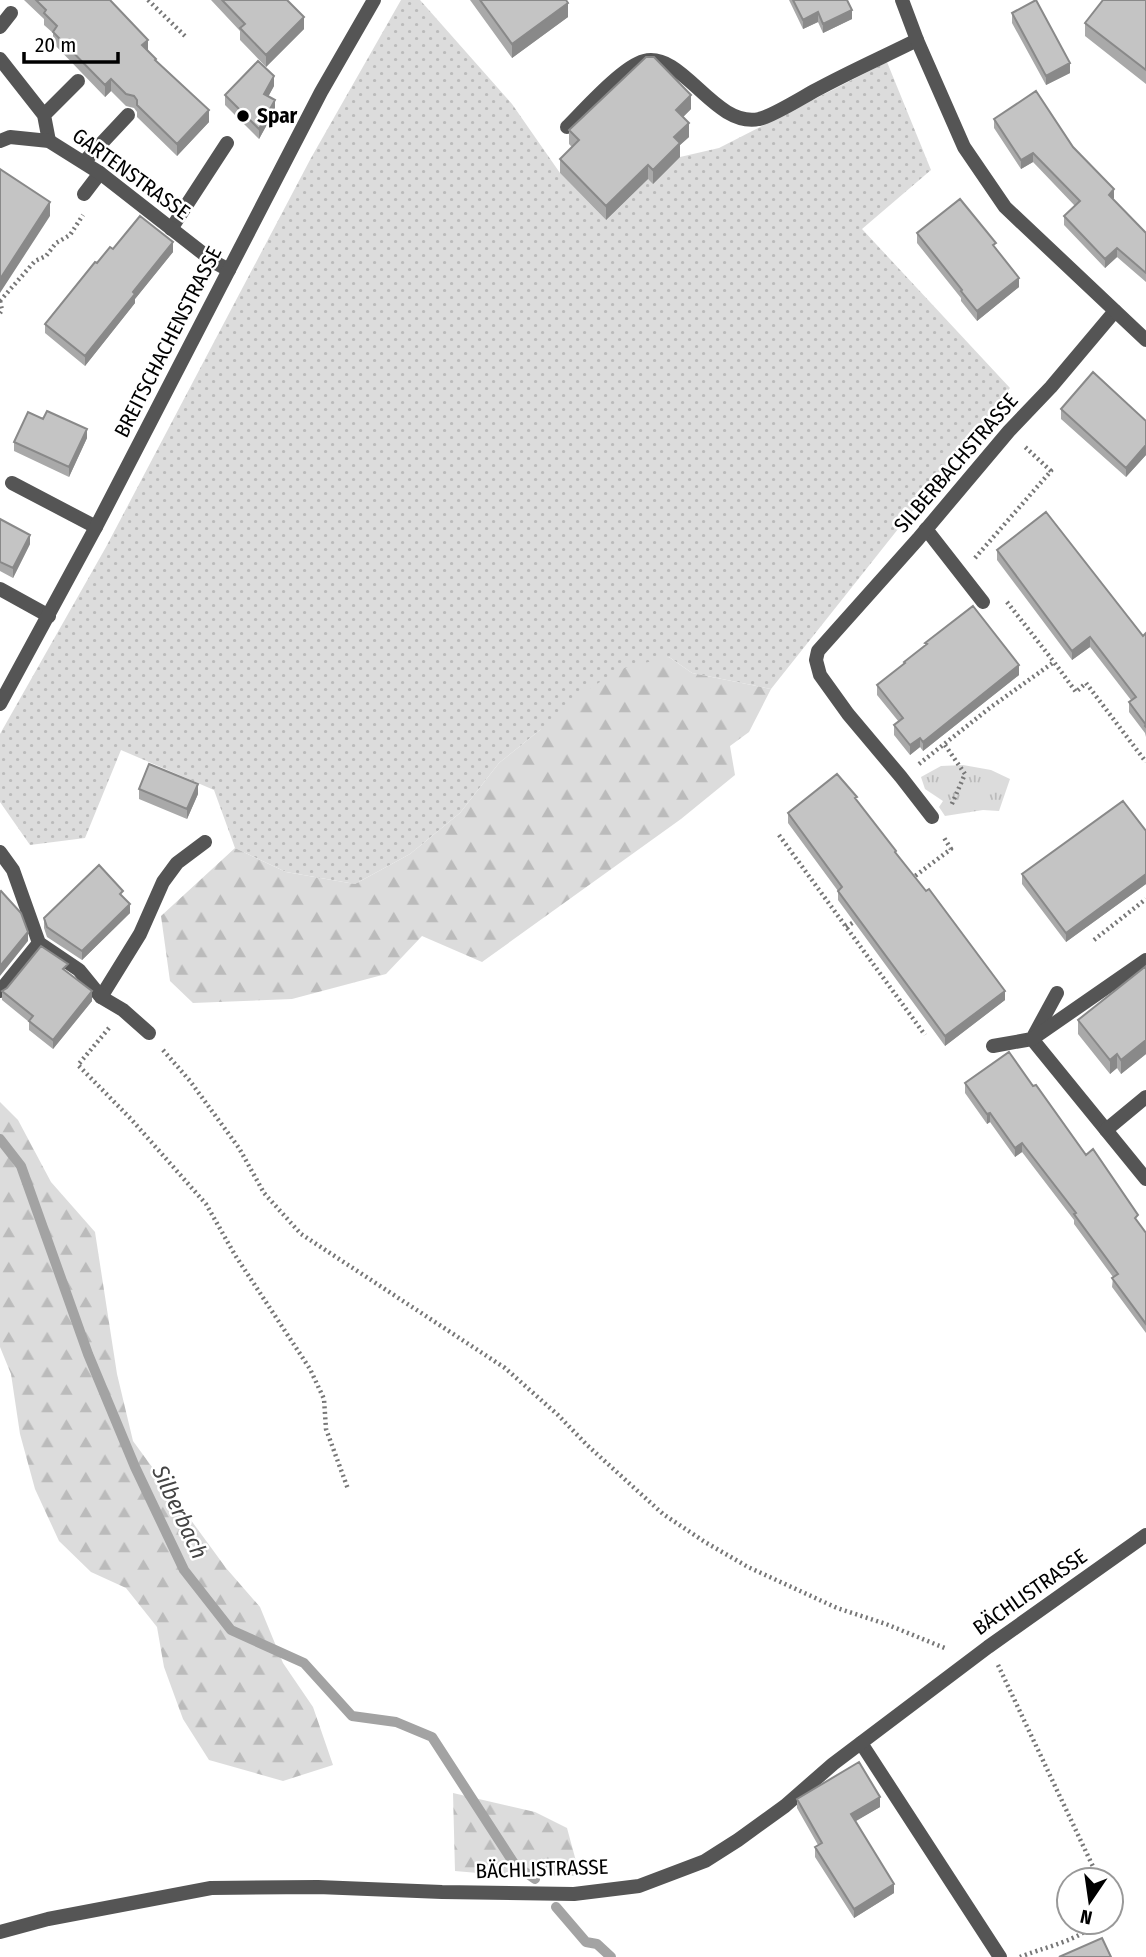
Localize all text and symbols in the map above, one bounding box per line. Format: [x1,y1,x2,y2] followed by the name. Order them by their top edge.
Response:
[24,21,119,65] scale bar
[35,32,76,58] text: 20 m
[257,103,298,129] place label: Spar
[235,108,251,124] marker: Spar
[67,123,195,225] street label: GARTENSTRASSE
[109,242,228,442] street label: BREITSCHACHENSTRASSE
[888,388,1024,538] street label: SILBERBACHSTRASSE
[146,1460,214,1563] water label: Silberbach
[968,1543,1092,1641] street label: BÄCHLISTRASSE
[475,1854,609,1884] street label: BÄCHLISTRASSE
[1055,1866,1125,1936] north arrow
[1078,1905,1094,1930] text: N

